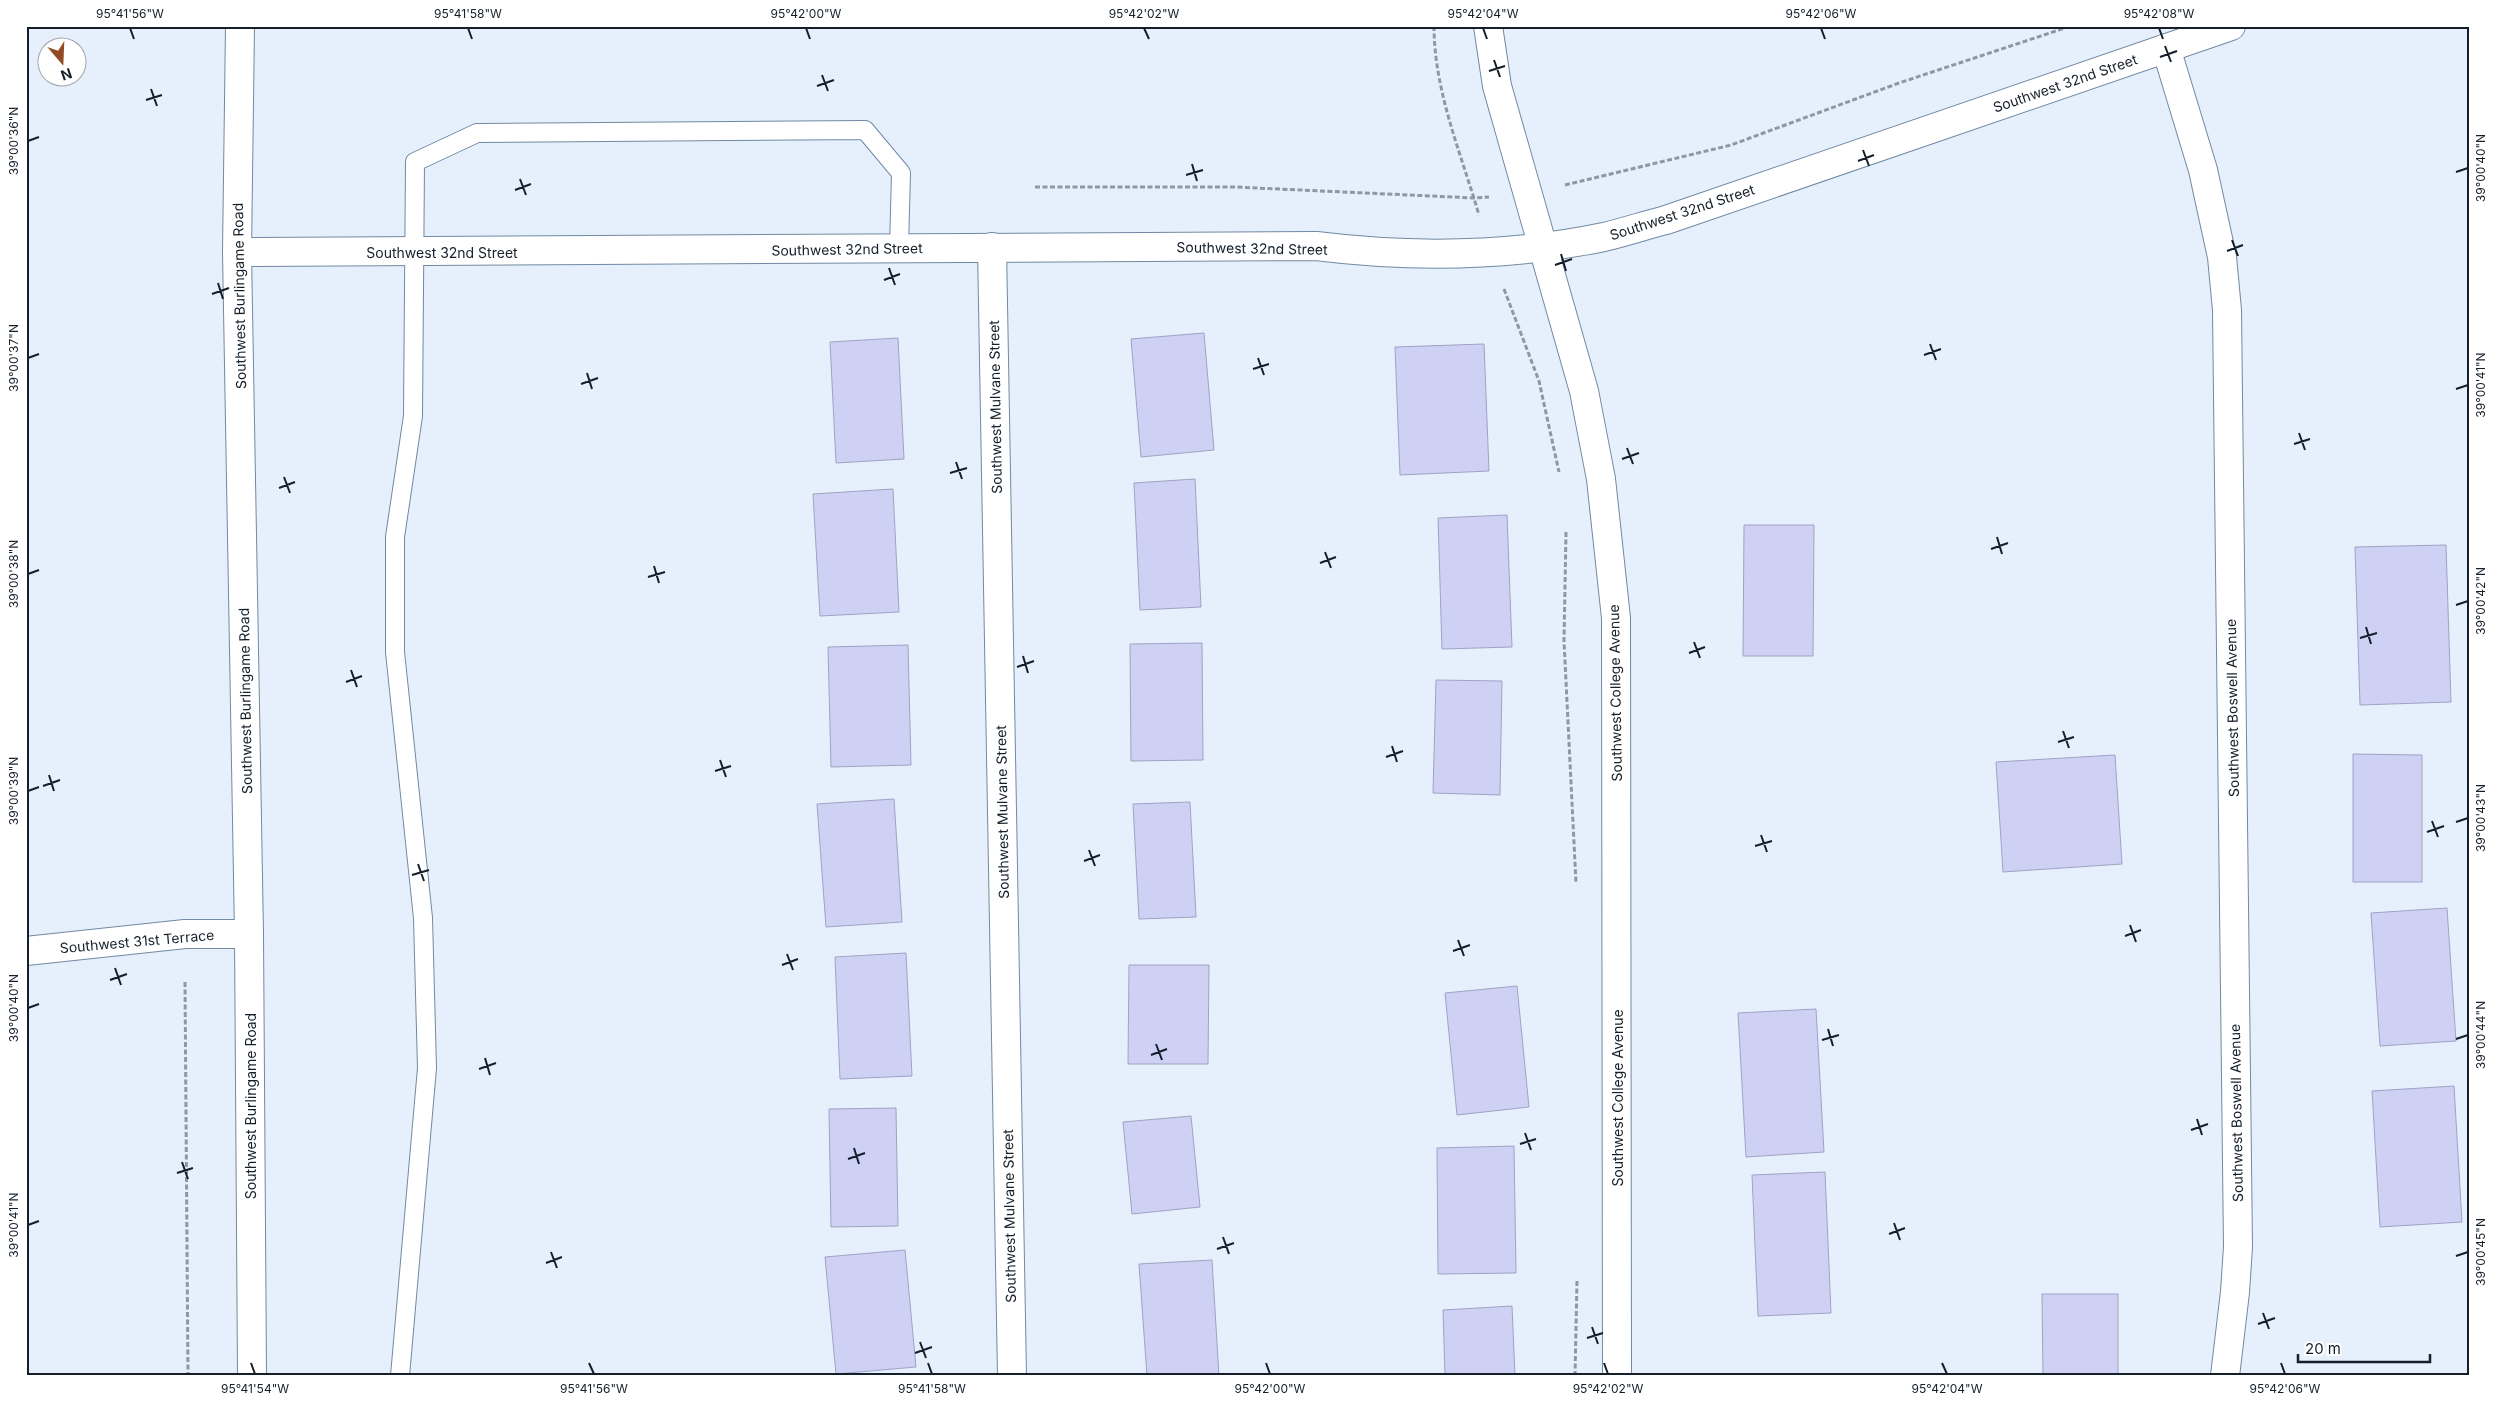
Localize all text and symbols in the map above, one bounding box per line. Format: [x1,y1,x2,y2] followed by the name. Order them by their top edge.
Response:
[96,6,164,21] text: 95°41'56"W
[434,6,502,21] text: 95°41'58"W
[771,6,842,21] text: 95°42'00"W
[1109,6,1179,21] text: 95°42'02"W
[1447,6,1519,21] text: 95°42'04"W
[1786,6,1857,21] text: 95°42'06"W
[2124,6,2195,21] text: 95°42'08"W
[38,38,88,88] north arrow
[1991,50,2140,116] street label: Southwest 32nd Street
[59,65,74,85] text: N
[6,107,21,175] text: 39°00'36"N
[2473,134,2488,202] text: 39°00'40"N
[1607,180,1757,243] street label: Southwest 32nd Street
[229,203,249,389] street label: Southwest Burlingame Road
[1176,238,1328,258] street label: Southwest 32nd Street
[771,239,923,259] street label: Southwest 32nd Street
[366,244,518,261] street label: Southwest 32nd Street
[985,320,1005,494] street label: Southwest Mulvane Street
[6,324,21,392] text: 39°00'37"N
[2473,352,2488,418] text: 39°00'41"N
[6,540,21,608] text: 39°00'38"N
[2473,567,2488,635] text: 39°00'42"N
[1605,604,1625,782] street label: Southwest College Avenue
[235,608,255,794] street label: Southwest Burlingame Road
[2222,619,2242,797] street label: Southwest Boswell Avenue
[992,725,1012,899] street label: Southwest Mulvane Street
[6,757,21,825] text: 39°00'39"N
[2473,784,2488,852] text: 39°00'43"N
[59,926,215,956] street label: Southwest 31st Terrace
[6,974,21,1042] text: 39°00'40"N
[2473,1001,2488,1069] text: 39°00'44"N
[1609,1009,1626,1187] street label: Southwest College Avenue
[242,1013,259,1199] street label: Southwest Burlingame Road
[2226,1024,2246,1202] street label: Southwest Boswell Avenue
[999,1129,1019,1303] street label: Southwest Mulvane Street
[6,1192,21,1258] text: 39°00'41"N
[2473,1218,2488,1286] text: 39°00'45"N
[2298,1332,2430,1364] scale bar
[2305,1339,2341,1358] text: 20 m
[221,1381,289,1396] text: 95°41'54"W
[560,1381,628,1396] text: 95°41'56"W
[898,1381,966,1396] text: 95°41'58"W
[1235,1381,1306,1396] text: 95°42'00"W
[1573,1381,1643,1396] text: 95°42'02"W
[1911,1381,1983,1396] text: 95°42'04"W
[2250,1381,2321,1396] text: 95°42'06"W

